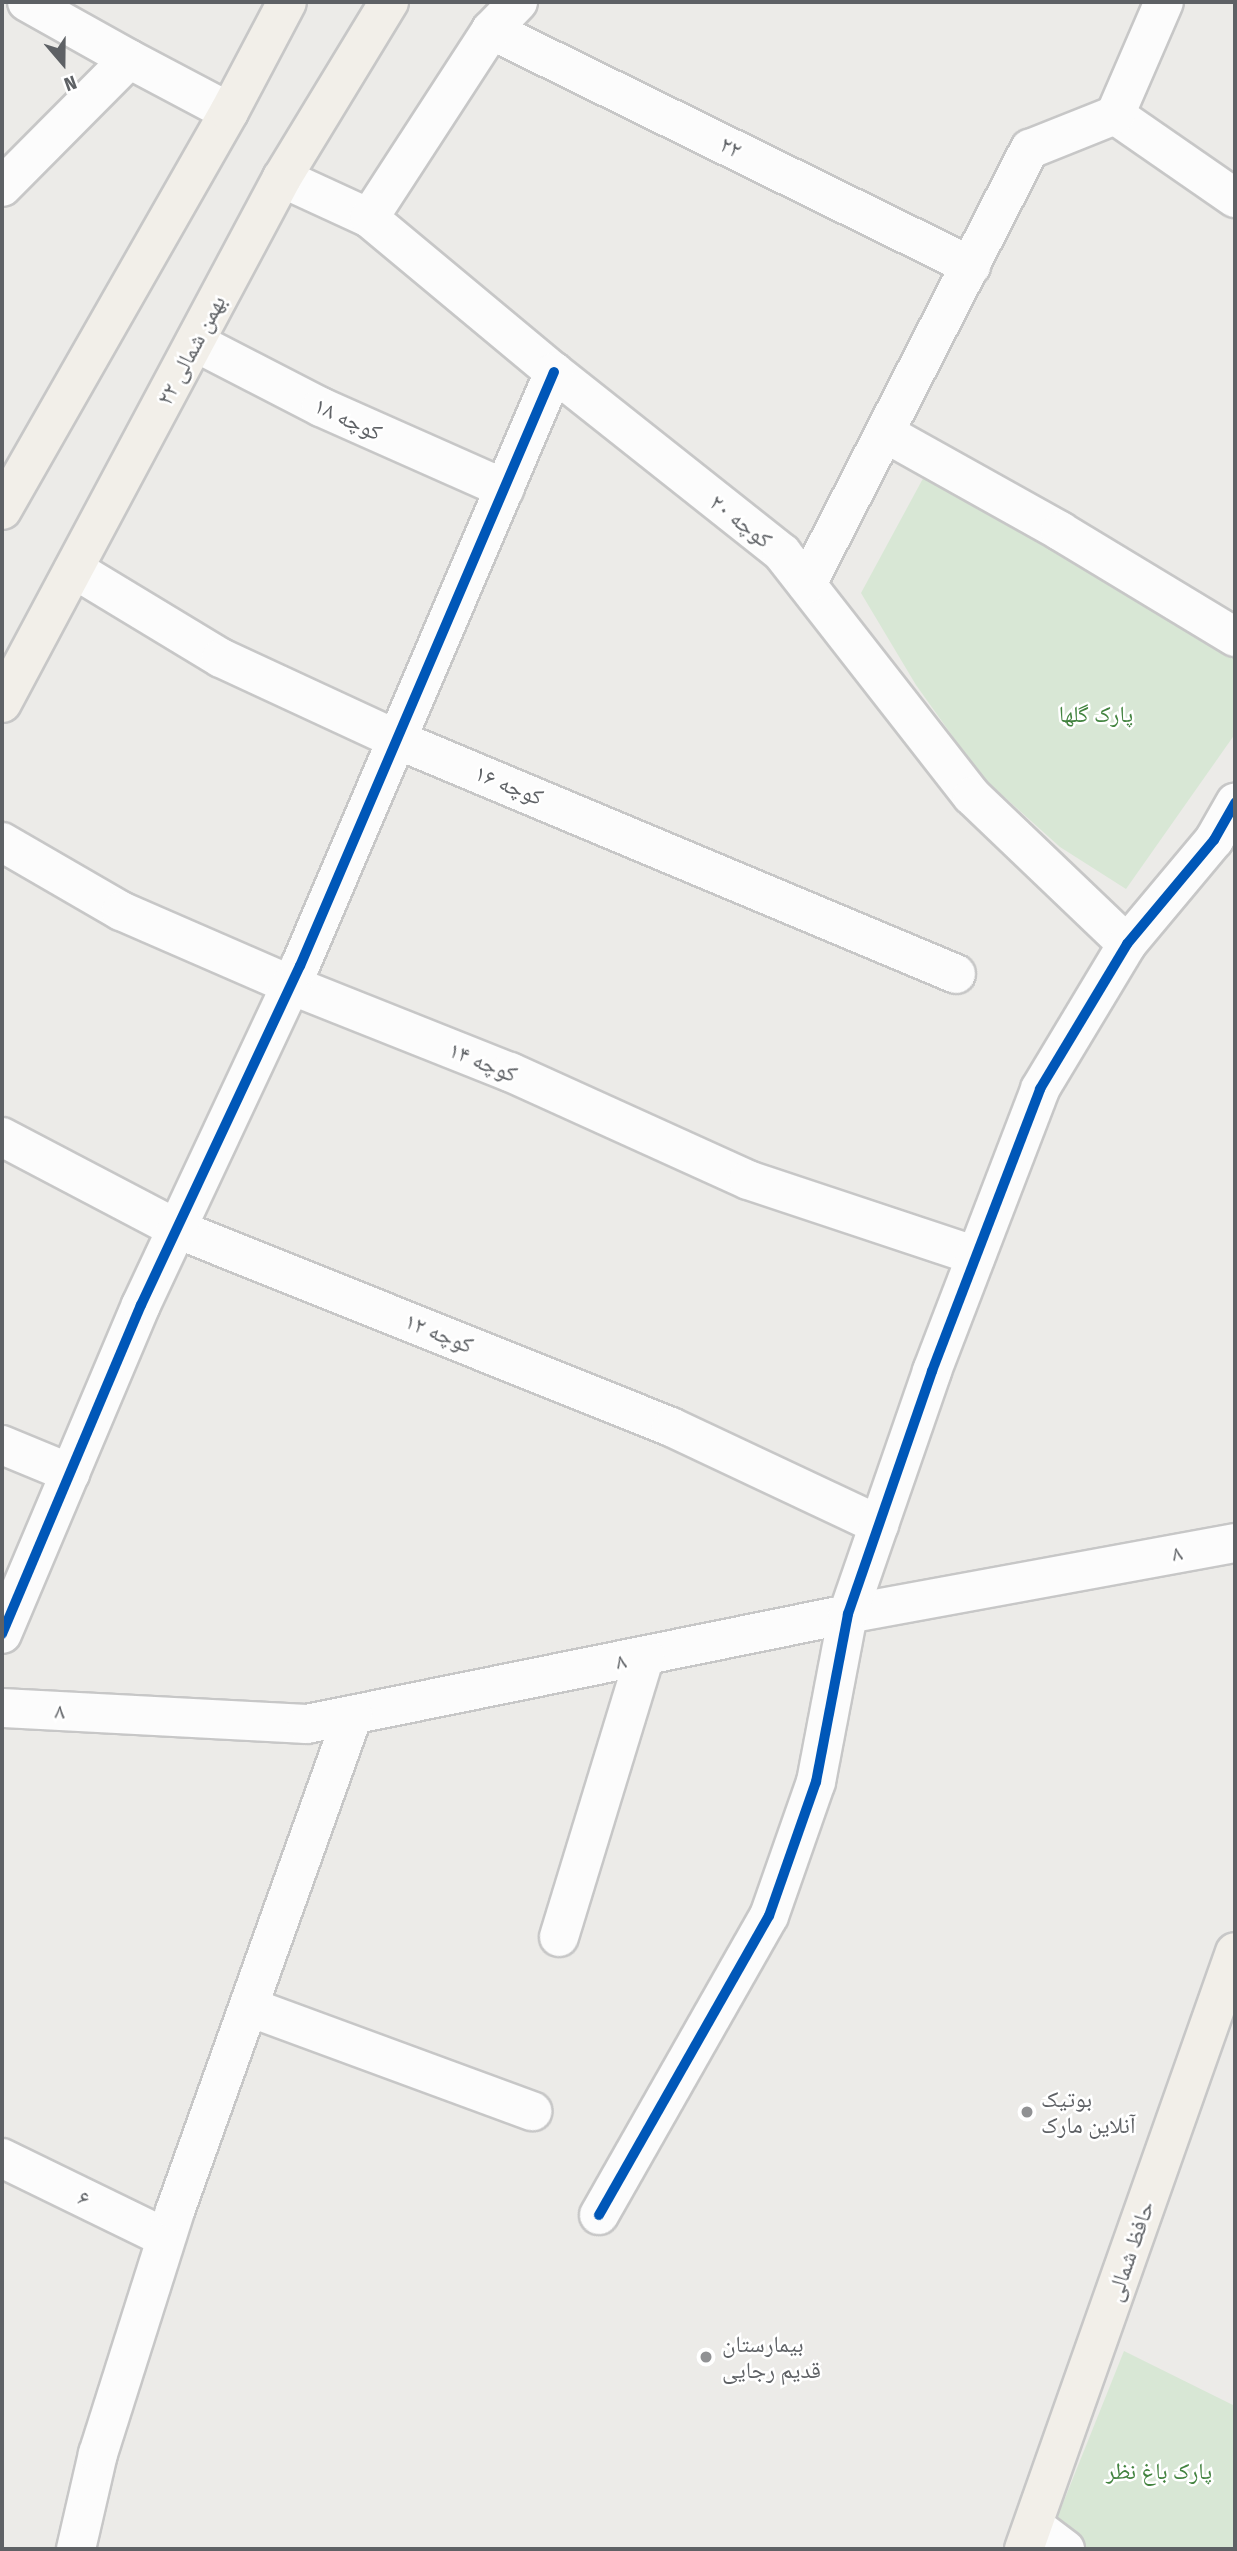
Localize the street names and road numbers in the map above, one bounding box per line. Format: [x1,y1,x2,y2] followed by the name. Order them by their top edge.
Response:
[716,130,746,164] street label: ۲۲
[150,290,232,410] street label: ۲۲ بهمن شمالی
[310,391,386,447] street label: کوچه ۱۸
[704,488,778,554] street label: کوچه ۲۰
[471,759,547,811] street label: کوچه ۱۶
[445,1036,521,1088] street label: کوچه ۱۴
[401,1307,477,1359] street label: کوچه ۱۲
[1169,1538,1185,1568] street label: ۸
[613,1646,629,1676] street label: ۸
[54,1697,66,1725] street label: ۸
[73,2183,95,2213] street label: ۶
[1100,2197,1160,2305] street label: حافظ شمالی

